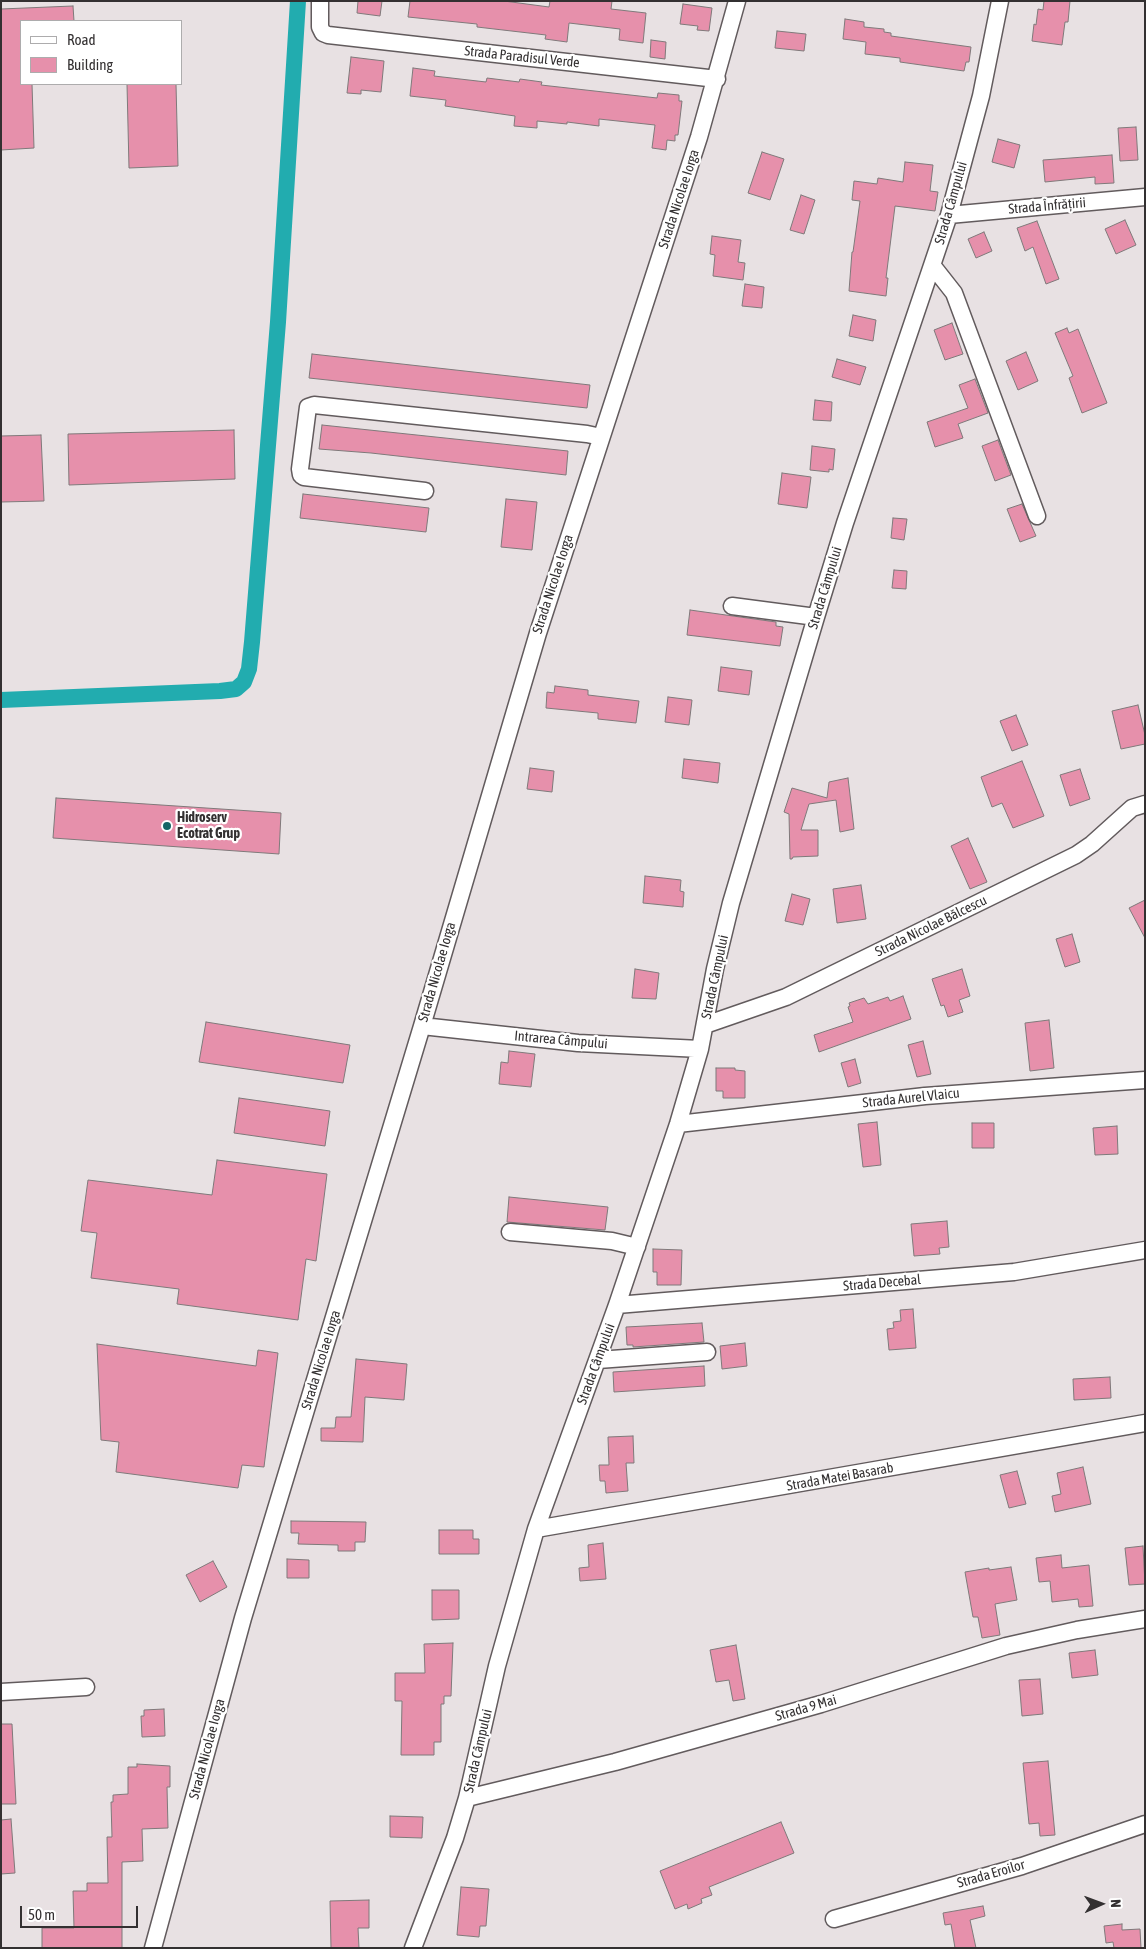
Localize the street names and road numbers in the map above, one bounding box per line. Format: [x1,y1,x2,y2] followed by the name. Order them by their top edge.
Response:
[463,43,581,71] street label: Strada Paradisul Verde
[655,147,703,251] street label: Strada Nicolae Iorga
[931,160,971,246] street label: Strada Câmpului
[1008,194,1086,218] street label: Strada Înfrățirii
[529,532,577,636] street label: Strada Nicolae Iorga
[804,545,846,631] street label: Strada Câmpului
[872,892,990,960] street label: Strada Nicolae Bălcescu
[415,920,459,1024] street label: Strada Nicolae Iorga
[698,934,732,1020] street label: Strada Câmpului
[514,1028,608,1052] street label: Intrarea Câmpului
[862,1085,960,1111] street label: Strada Aurel Vlaicu
[842,1271,922,1295] street label: Strada Decebal
[298,1308,344,1412] street label: Strada Nicolae Iorga
[574,1321,618,1407] street label: Strada Câmpului
[785,1459,895,1495] street label: Strada Matei Basarab
[773,1691,839,1725] street label: Strada 9 Mai
[186,1697,228,1801] street label: Strada Nicolae Iorga
[460,1708,496,1794] street label: Strada Câmpului
[955,1856,1027,1892] street label: Strada Eroilor

